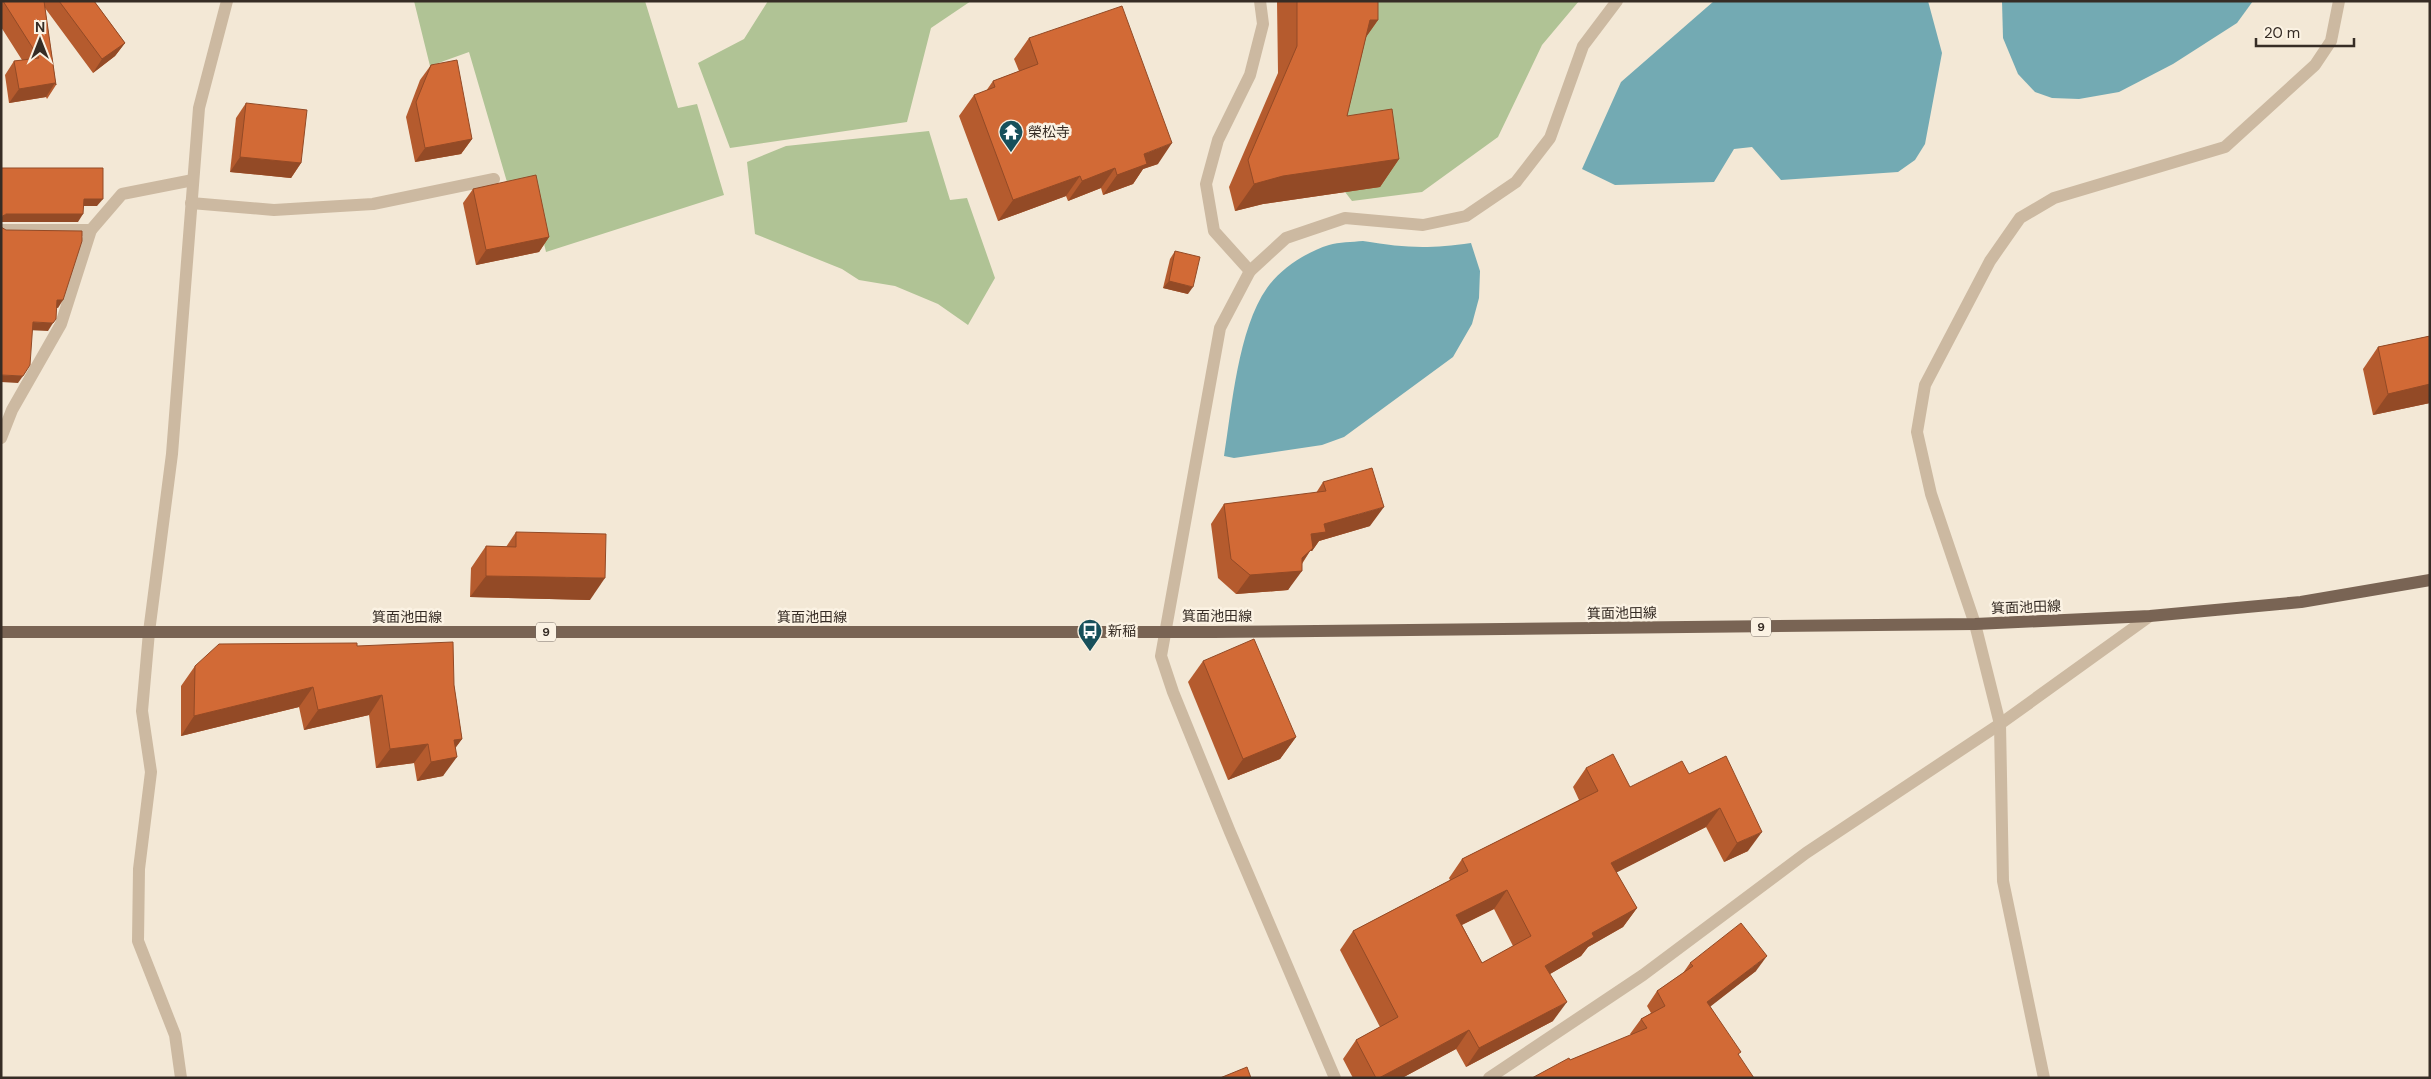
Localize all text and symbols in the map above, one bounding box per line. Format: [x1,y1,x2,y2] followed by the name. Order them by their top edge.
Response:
[15,15,65,65] north arrow
[2256,15,2354,47] scale bar
[35,18,45,36] text: N
[2264,23,2300,43] text: 20 m
[998,119,1024,153] temple icon: 榮松寺
[1028,123,1070,141] place label: 榮松寺
[1991,597,2061,617] street label: 箕面池田線
[1587,603,1657,623] street label: 箕面池田線
[1182,607,1252,625] street label: 箕面池田線
[372,608,442,626] street label: 箕面池田線
[777,608,847,626] street label: 箕面池田線
[1077,618,1103,652] bus stop icon: 新稲
[1751,618,1771,636] road number: 9
[536,622,556,642] road number: 9
[1108,622,1136,640] place label: 新稲

